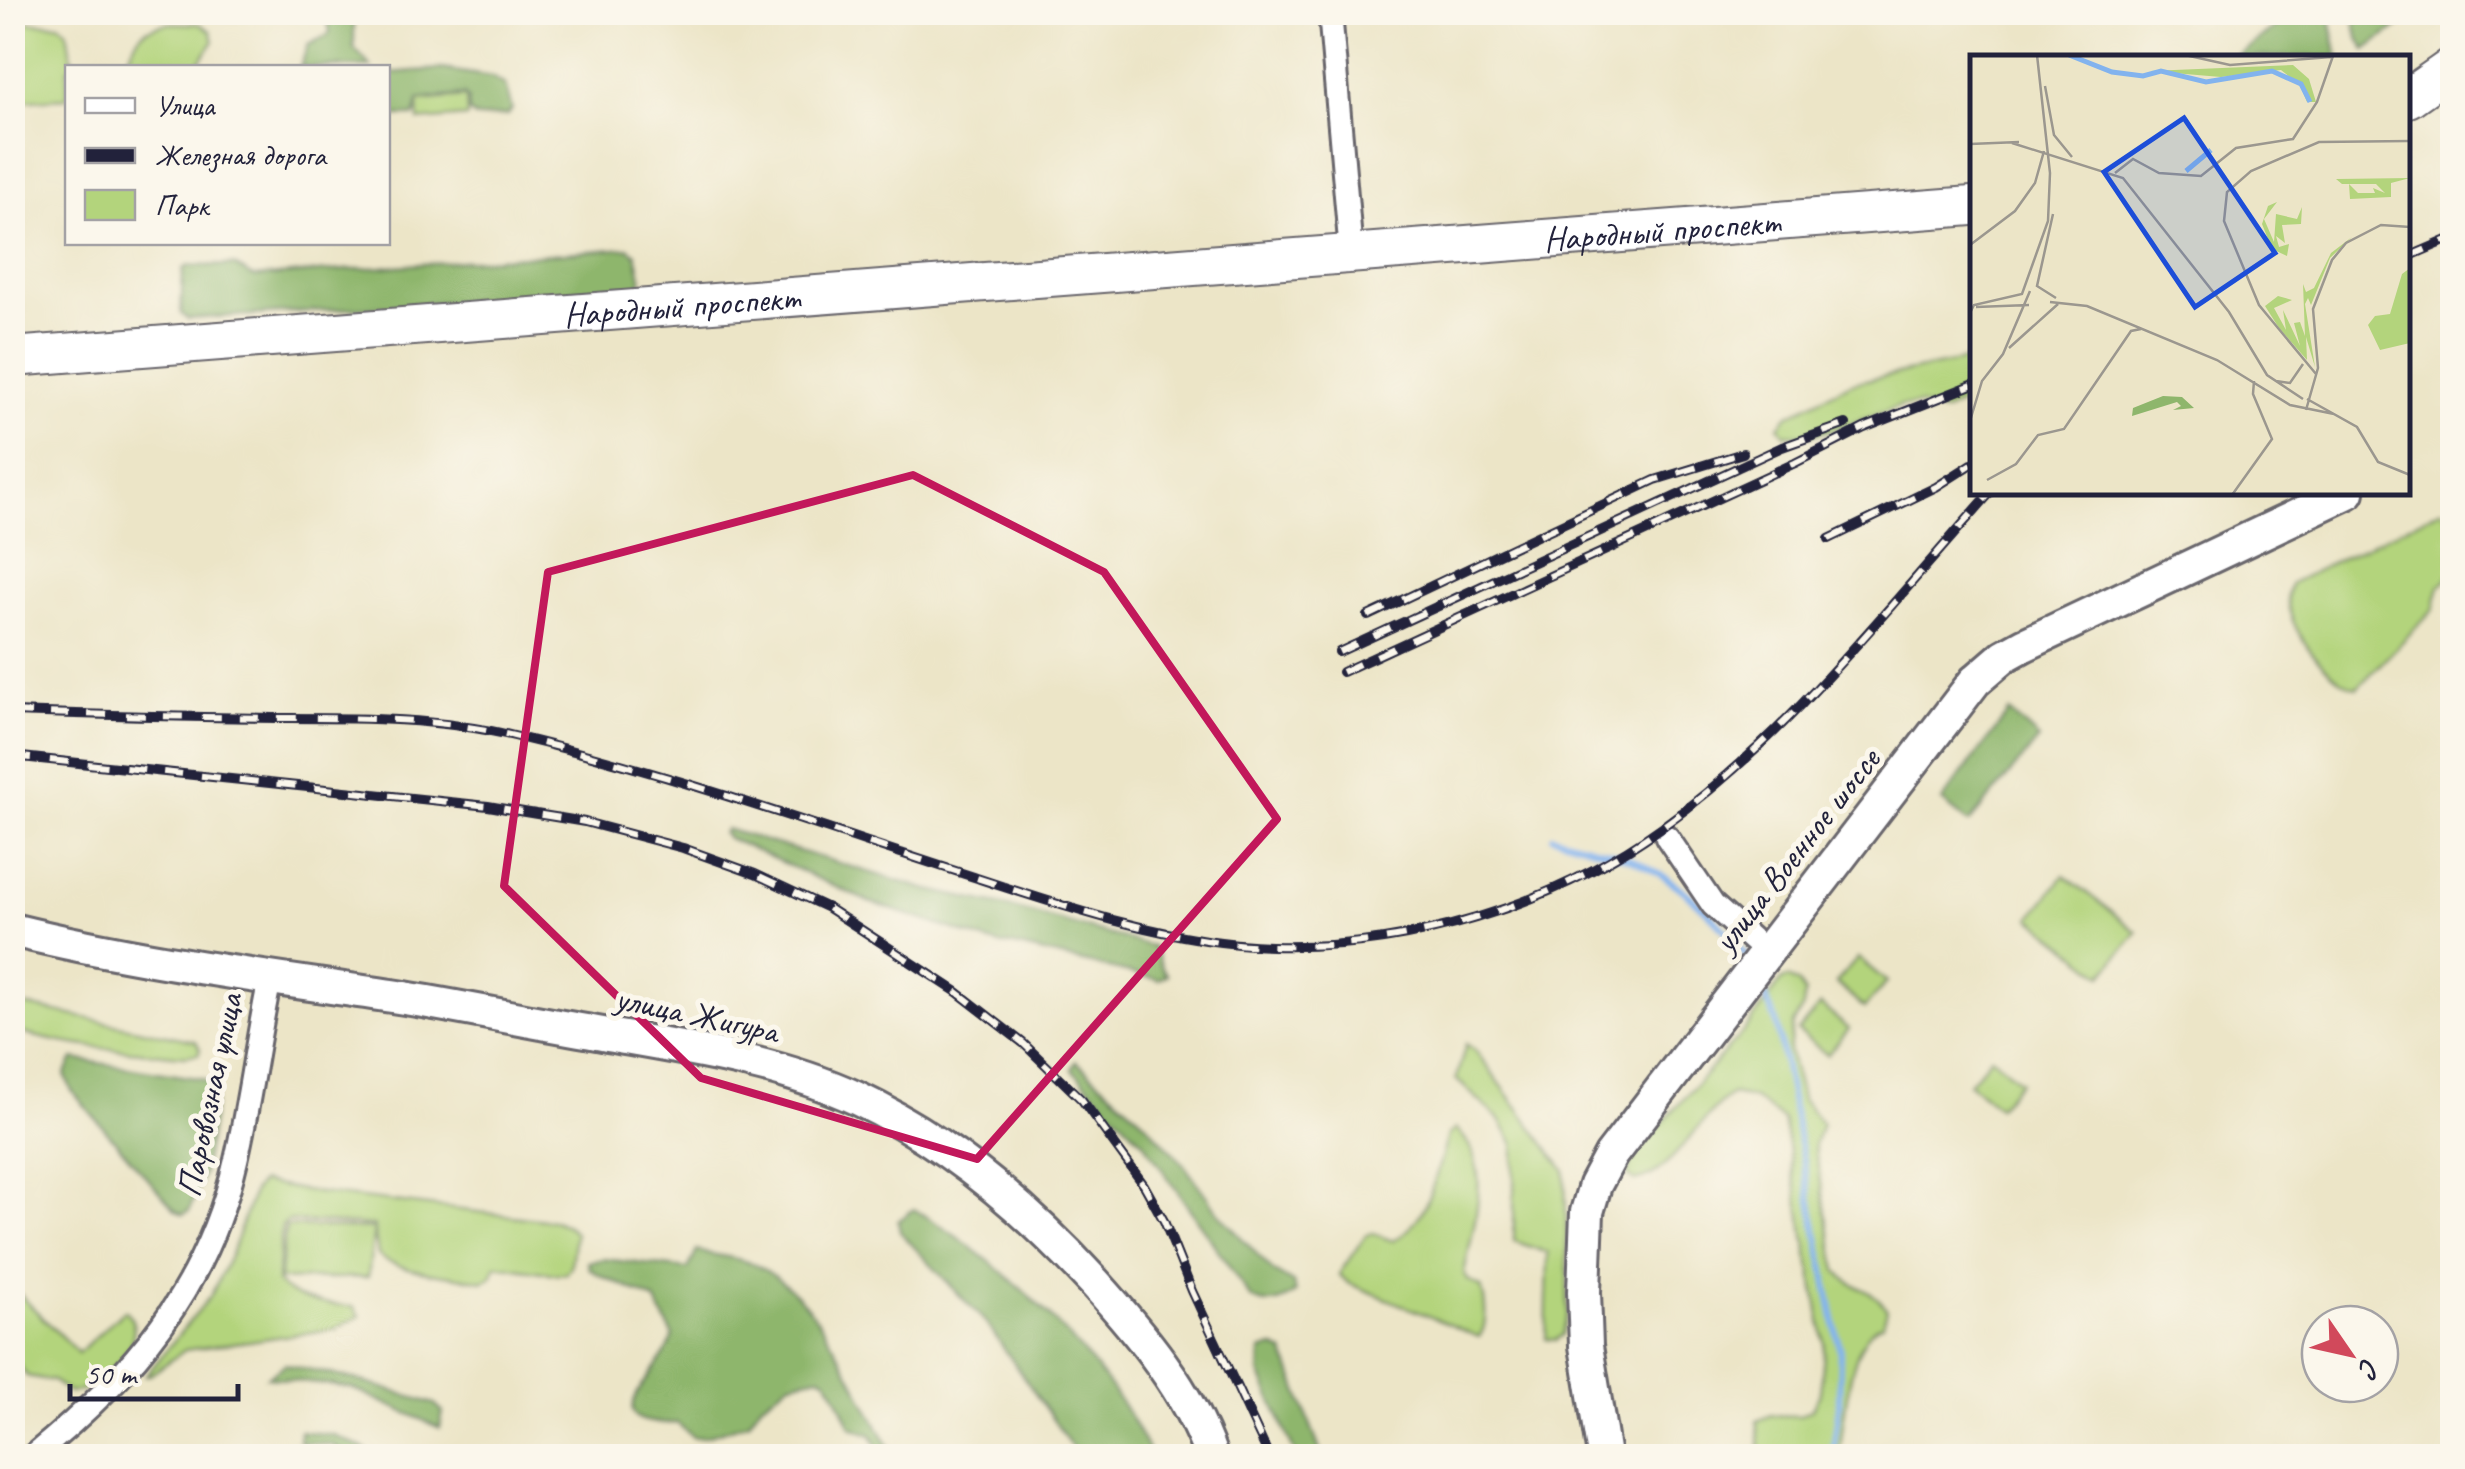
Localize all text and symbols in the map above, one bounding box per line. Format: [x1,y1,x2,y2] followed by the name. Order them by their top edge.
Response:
[1970,55,2410,495] inset map
[65,65,390,245] legend
[155,86,216,124] text: Улица
[155,136,328,174] text: Железная дорога
[155,186,211,224] text: Парк
[1542,199,1784,262] street label: Народный проспект
[562,274,804,337] street label: Народный проспект
[1701,737,1892,963] street label: улица Военное шоссе
[609,975,785,1054] street label: улица Жигура
[166,987,253,1201] street label: Паровозная улица
[2300,1304,2400,1404] north arrow
[70,1339,238,1401] scale bar
[2350,1352,2389,1386] text: С
[85,1355,138,1393] text: 50 m

